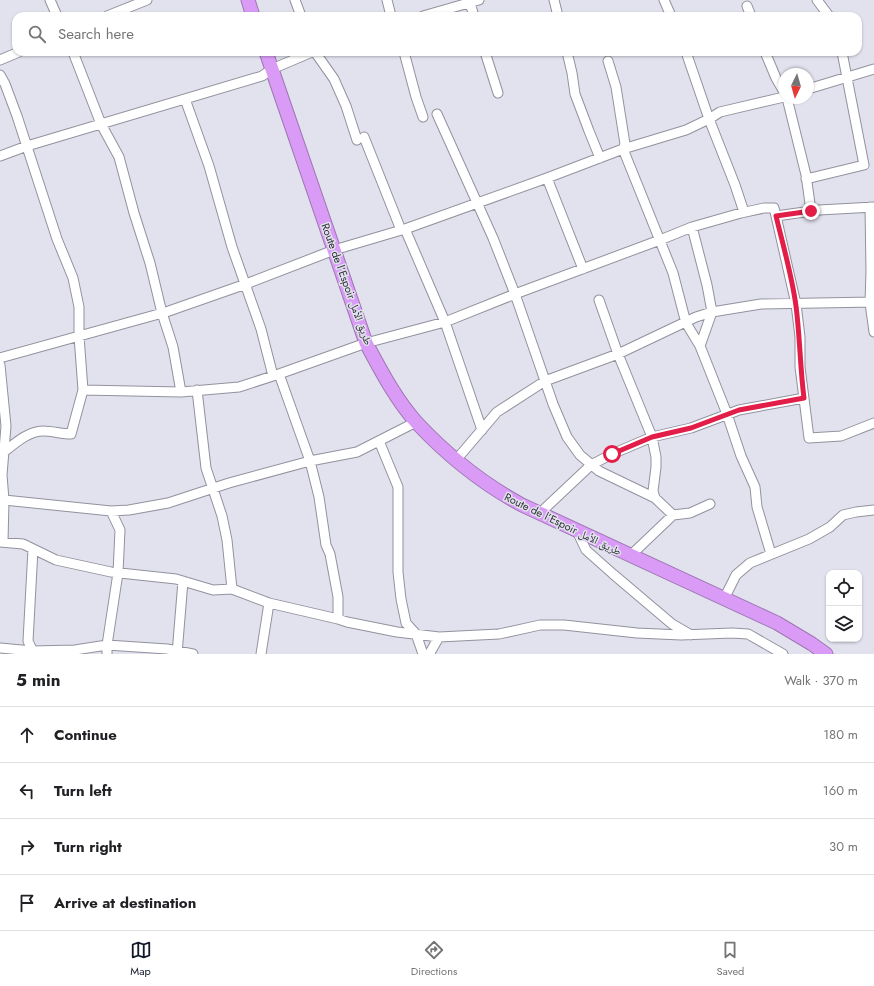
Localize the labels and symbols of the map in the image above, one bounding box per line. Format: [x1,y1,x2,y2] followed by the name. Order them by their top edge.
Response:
[778,68,814,104] north arrow
[802,202,820,220] route end
[317,221,377,347] street label: Route de l’Espoir طريق الأمل
[603,445,621,463] route start
[502,489,624,559] street label: Route de l’Espoir طريق الأمل

